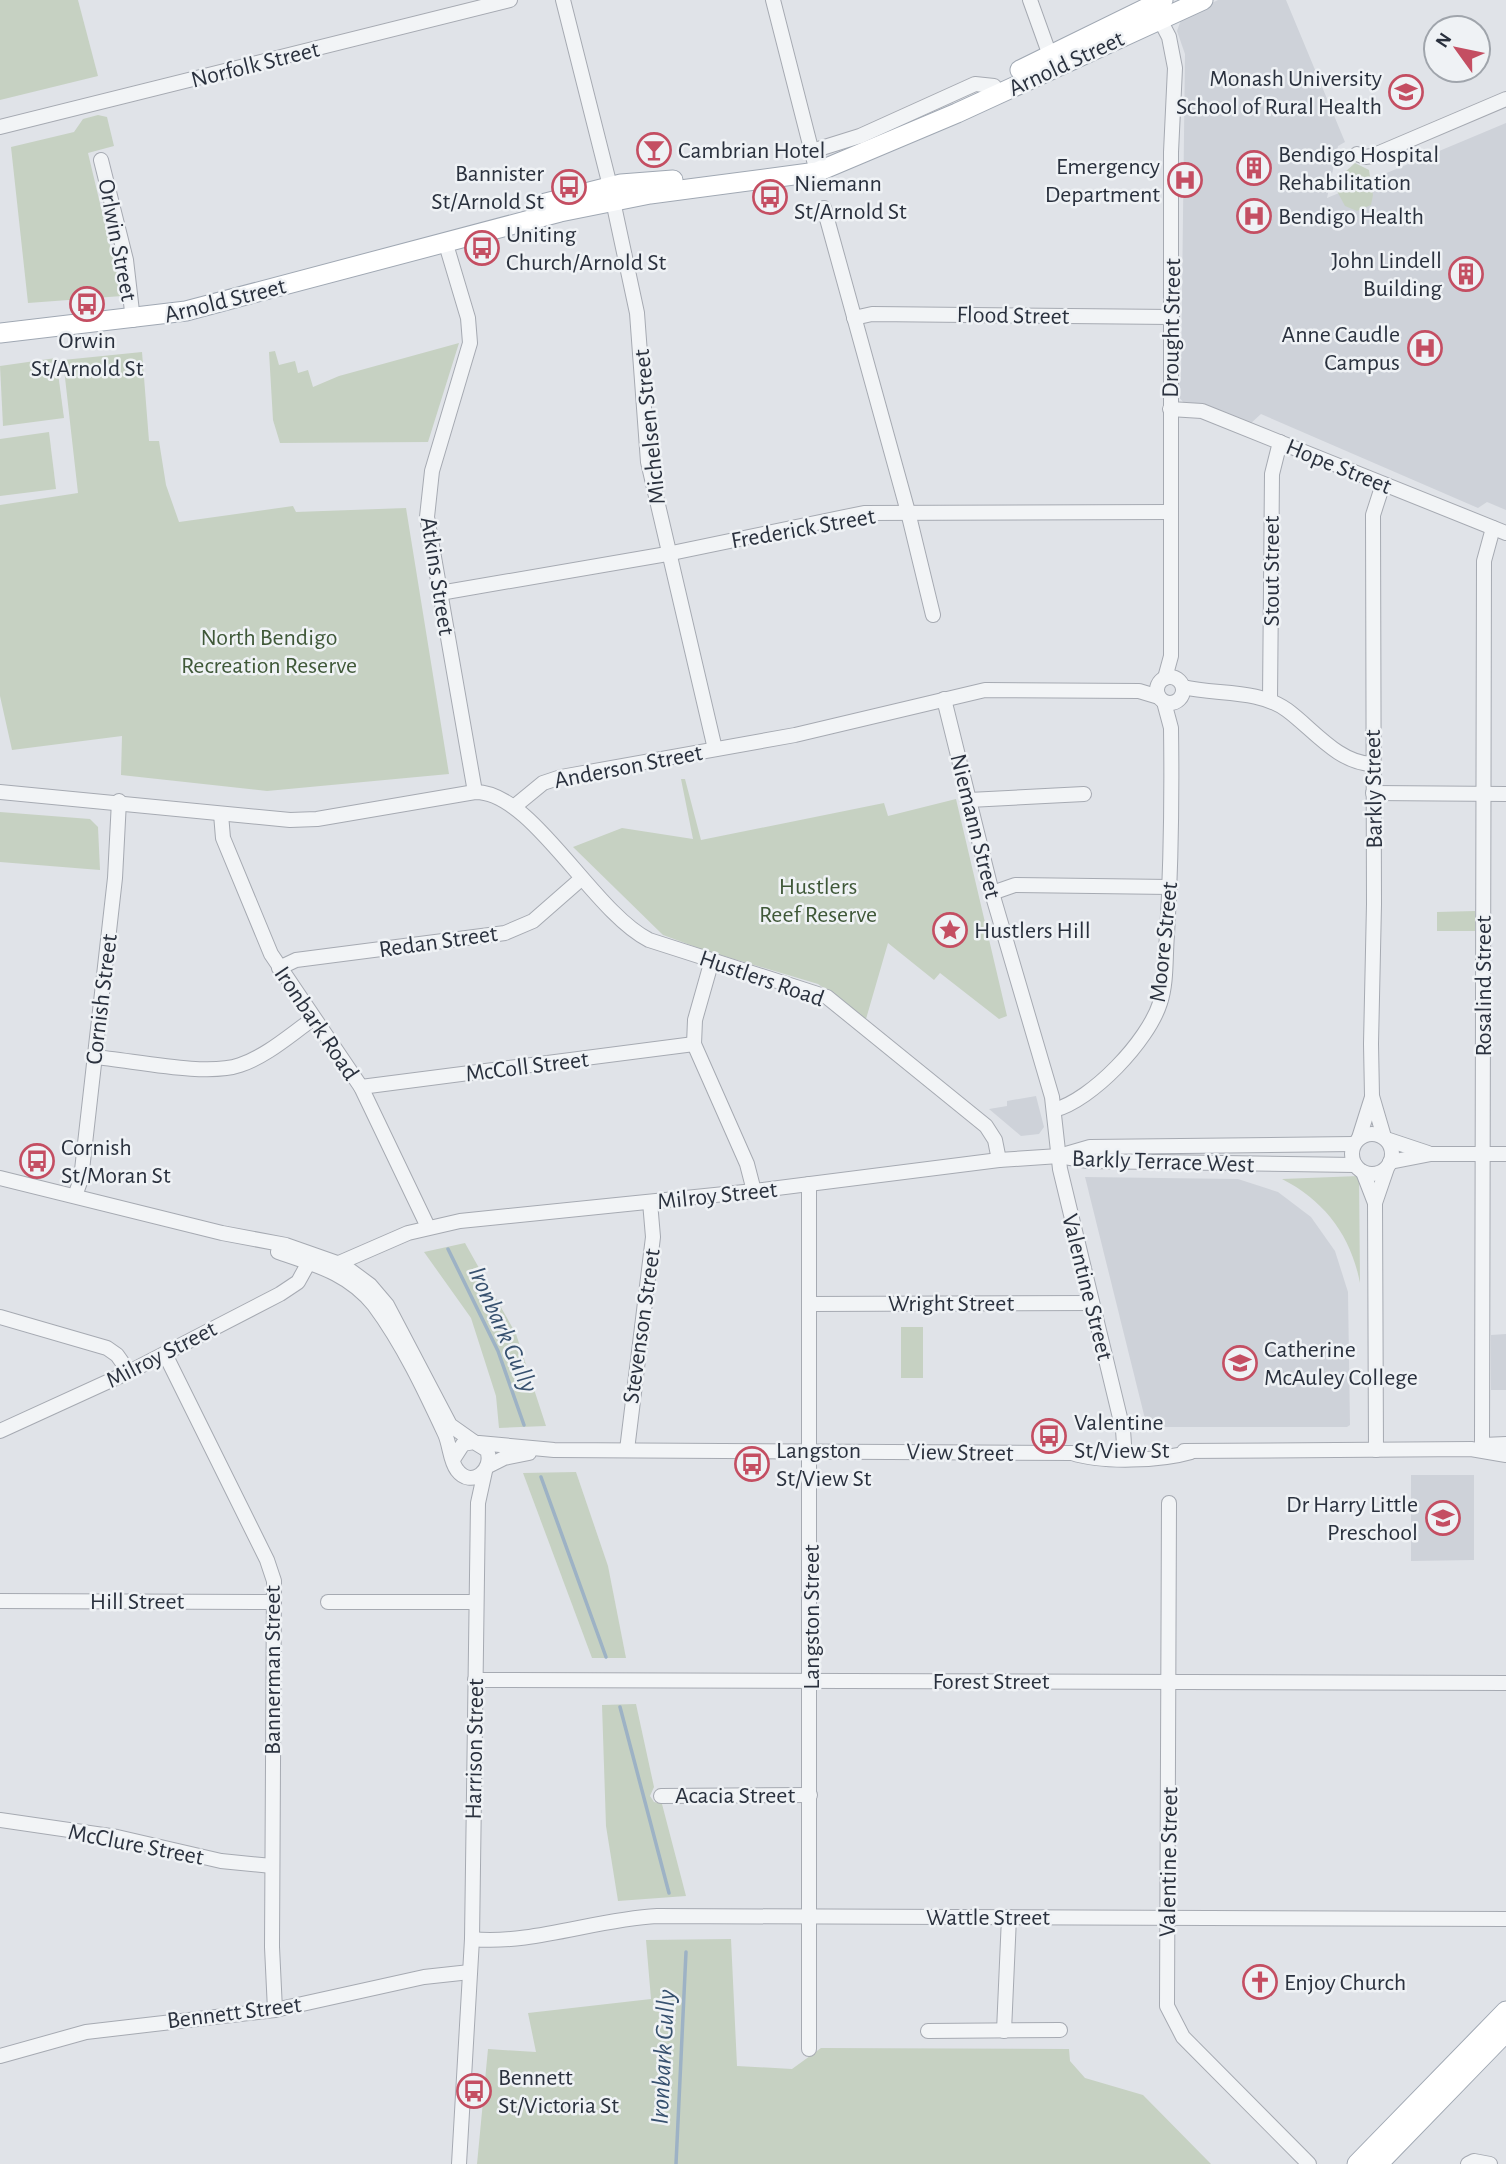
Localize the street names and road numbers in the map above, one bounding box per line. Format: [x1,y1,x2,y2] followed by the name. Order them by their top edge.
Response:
[1005,27,1128,101] street label: Arnold Street
[189,37,322,92] street label: Norfolk Street
[93,177,141,304] street label: Orlwin Street
[1159,258,1185,398] street label: Drought Street
[162,274,289,328] street label: Arnold Street
[956,303,1070,329] street label: Flood Street
[630,348,670,506] street label: Michelsen Street
[1282,435,1395,499] street label: Hope Street
[729,504,877,553] street label: Frederick Street
[416,515,458,637] street label: Atkins Street
[1260,515,1284,626] street label: Stout Street
[1361,729,1387,849] street label: Barkly Street
[552,741,705,793] street label: Anderson Street
[945,751,1005,901] street label: Niemann Street
[1146,880,1182,1004] street label: Moore Street
[1472,915,1496,1057] street label: Rosalind Street
[377,922,499,962] street label: Redan Street
[82,932,122,1066] street label: Cornish Street
[696,946,827,1011] street label: Hustlers Road
[269,962,363,1085] street label: Ironbark Road
[464,1047,590,1086] street label: McColl Street
[1071,1147,1255,1177] street label: Barkly Terrace West
[656,1178,779,1214] street label: Milroy Street
[1057,1212,1117,1363] street label: Valentine Street
[619,1247,665,1405] street label: Stevenson Street
[888,1292,1014,1316] street label: Wright Street
[102,1317,221,1393] street label: Milroy Street
[906,1440,1014,1466] street label: View Street
[800,1544,824,1690] street label: Langston Street
[261,1585,285,1755] street label: Bannerman Street
[90,1590,185,1614] street label: Hill Street
[933,1670,1050,1694] street label: Forest Street
[462,1678,488,1820] street label: Harrison Street
[675,1784,795,1808] street label: Acacia Street
[1156,1786,1182,1937] street label: Valentine Street
[66,1820,206,1870] street label: McClure Street
[926,1906,1050,1930] street label: Wattle Street
[166,1993,303,2033] street label: Bennett Street

